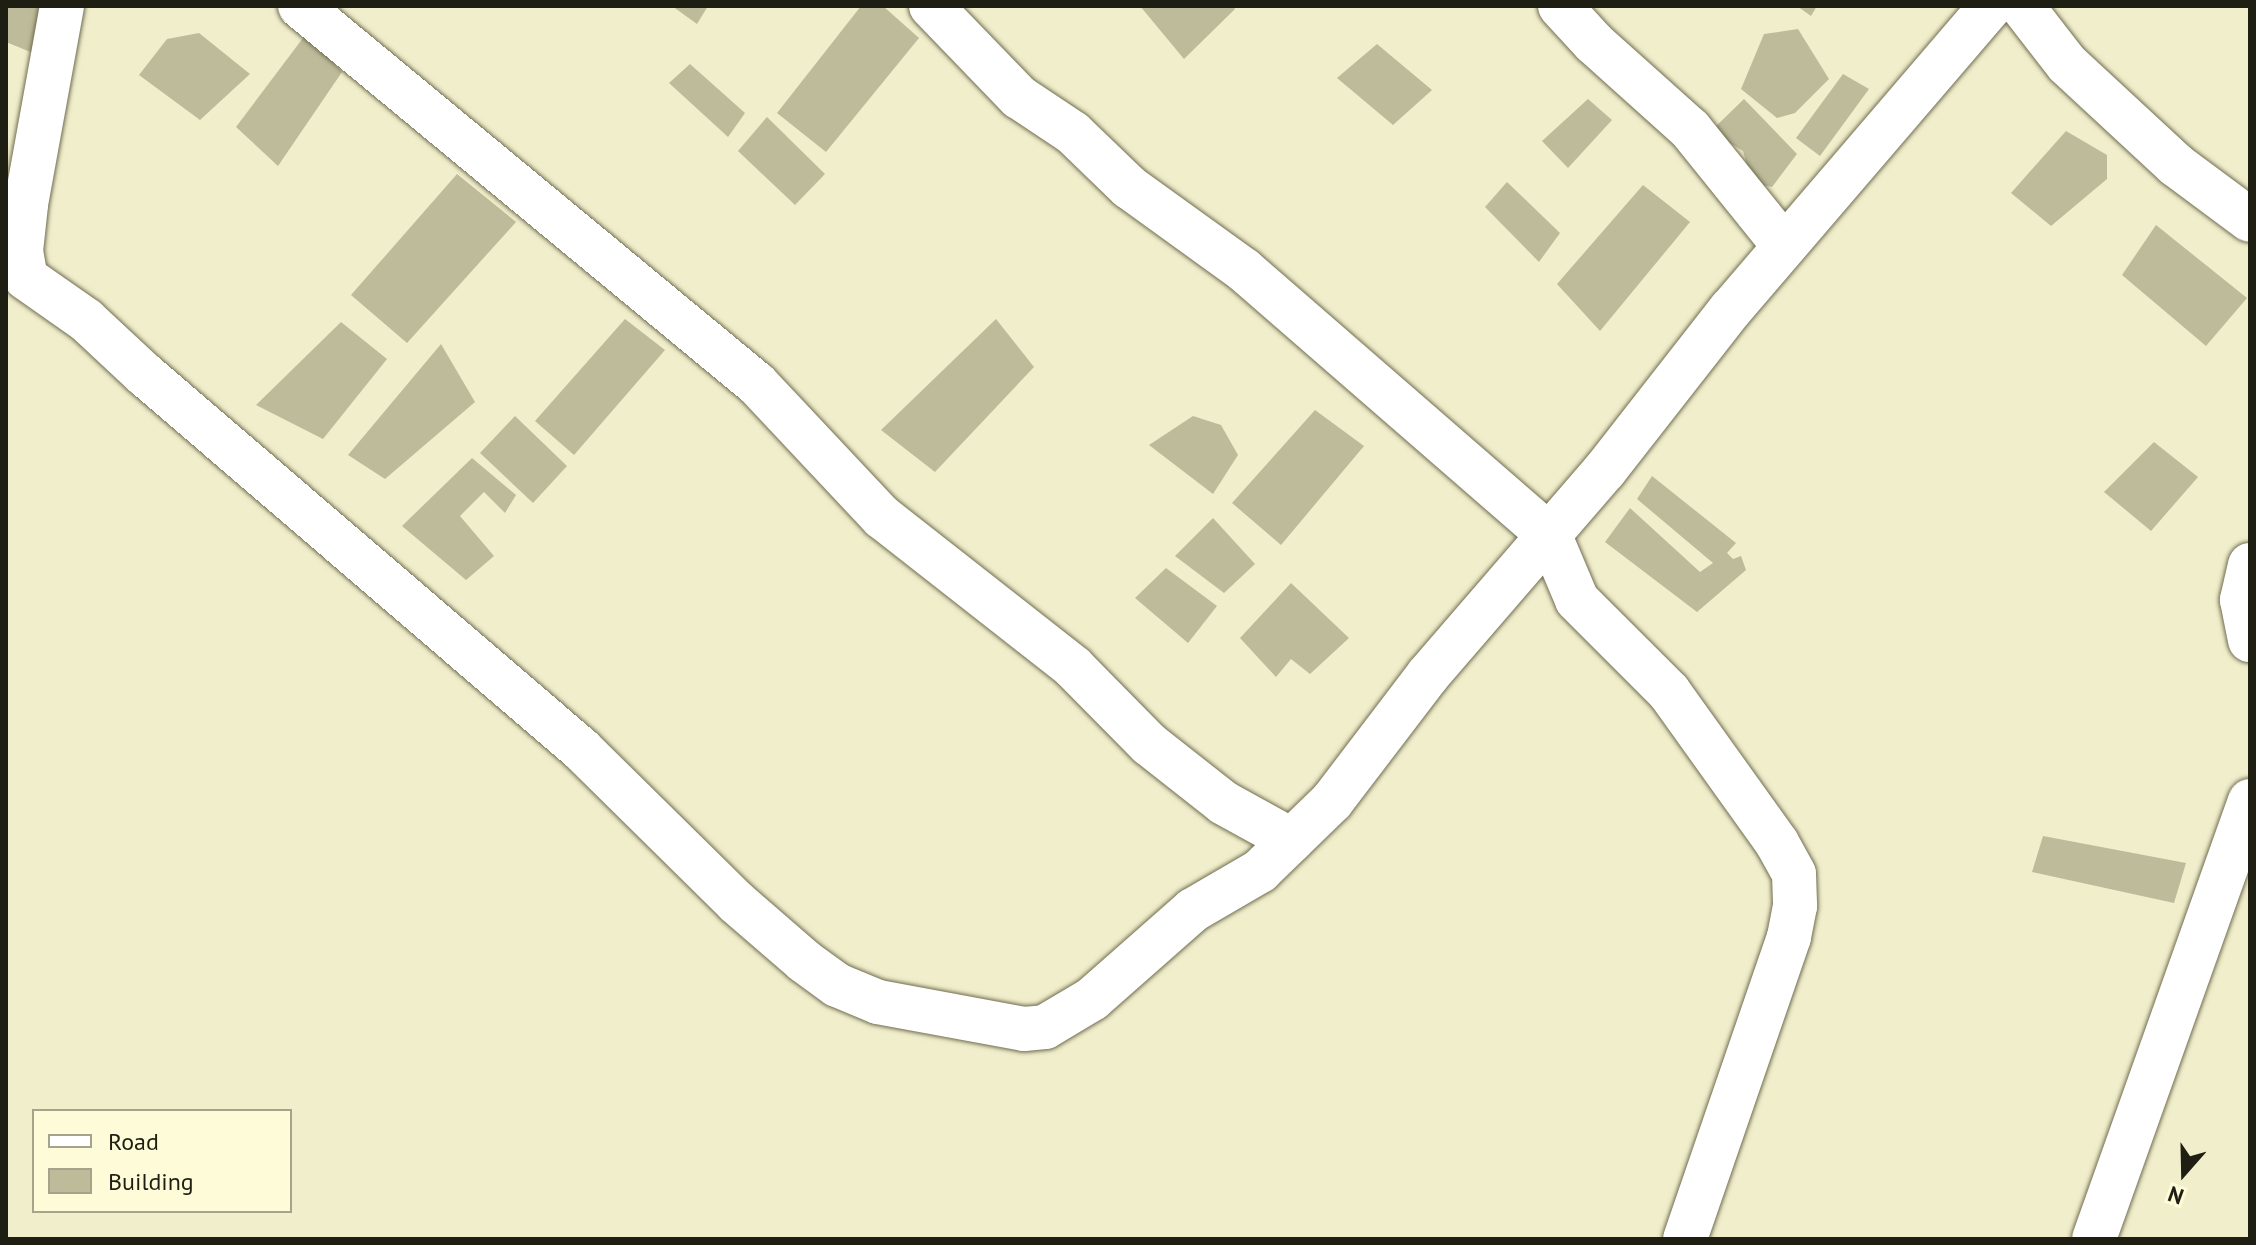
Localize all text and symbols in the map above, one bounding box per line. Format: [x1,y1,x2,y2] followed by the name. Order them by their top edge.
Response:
[32,1109,292,1213] legend
[108,1126,159,1157] text: Road
[2144,1133,2224,1213] north arrow
[108,1166,194,1197] text: Building
[2164,1180,2187,1211] text: N

